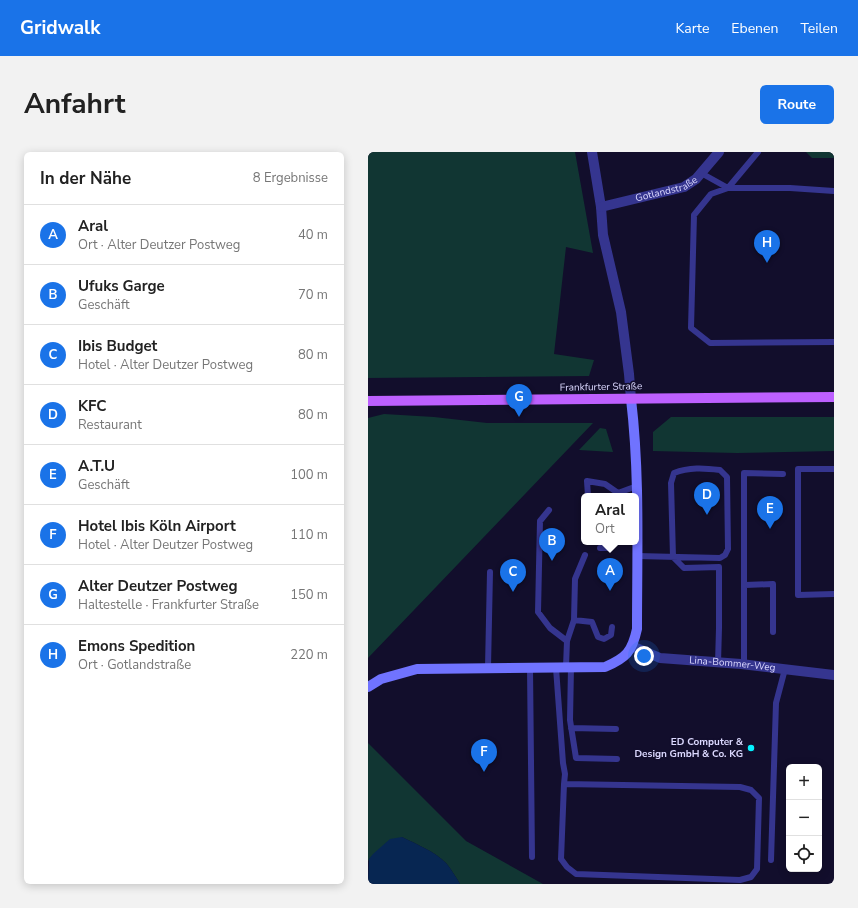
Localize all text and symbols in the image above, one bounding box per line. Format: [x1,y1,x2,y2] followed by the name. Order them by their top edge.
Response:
[20,15,100,41] text: Gridwalk
[676,19,709,38] text: Karte
[731,19,778,38] text: Ebenen
[800,19,838,38] text: Teilen
[24,85,125,123] text: Anfahrt
[760,85,834,124] button: Route
[40,167,131,190] text: In der Nähe
[253,169,328,187] text: 8 Ergebnisse
[634,173,700,205] street label: Gotlandstraße
[78,216,108,236] text: Aral
[48,226,58,244] text: A
[298,226,328,244] text: 40 m
[754,230,780,263] pin: H
[78,236,240,254] text: Ort · Alter Deutzer Postweg
[78,276,165,296] text: Ufuks Garge
[49,286,57,304] text: B
[298,286,328,304] text: 70 m
[78,296,129,314] text: Geschäft
[78,336,157,356] text: Ibis Budget
[49,346,57,364] text: C
[298,346,328,364] text: 80 m
[78,356,253,374] text: Hotel · Alter Deutzer Postweg
[560,379,642,395] street label: Frankfurter Straße
[506,384,532,417] pin: G
[78,396,106,416] text: KFC
[48,406,58,424] text: D
[298,406,328,424] text: 80 m
[78,416,142,434] text: Restaurant
[78,456,115,476] text: A.T.U
[49,466,57,484] text: E
[290,466,328,484] text: 100 m
[78,476,129,494] text: Geschäft
[694,482,720,515] pin: D
[581,493,639,545] popup
[757,496,783,529] pin: E
[595,500,625,520] text: Aral
[78,516,236,536] text: Hotel Ibis Köln Airport
[595,520,615,538] text: Ort
[49,526,57,544] text: F
[290,526,328,544] text: 110 m
[539,528,565,561] pin: B
[78,536,253,554] text: Hotel · Alter Deutzer Postweg
[597,558,623,591] pin: A
[500,559,526,592] pin: C
[78,576,238,596] text: Alter Deutzer Postweg
[48,586,58,604] text: G
[290,586,328,604] text: 150 m
[78,596,259,614] text: Haltestelle · Frankfurter Straße
[78,636,195,656] text: Emons Spedition
[48,646,58,664] text: H
[290,646,328,664] text: 220 m
[634,646,654,666] your location
[689,653,776,675] street label: Lina-Bommer-Weg
[78,656,191,674] text: Ort · Gotlandstraße
[635,735,744,761] place label: ED Computer & Design GmbH & Co. KG
[471,739,497,772] pin: F
[746,743,756,753] marker: ED Computer & Design GmbH & Co. KG
[786,764,822,872] map controls
[786,764,822,800] button: +
[786,800,822,836] button: −
[786,836,822,872] button: locate

